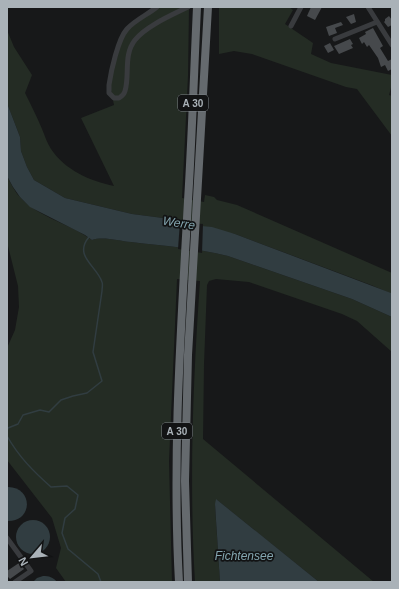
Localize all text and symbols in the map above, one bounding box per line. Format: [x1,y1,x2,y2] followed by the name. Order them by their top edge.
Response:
[178,95,208,111] road number: A 30
[162,214,196,233] water label: Werre
[162,423,192,439] road number: A 30
[12,537,52,577] north arrow
[215,549,274,563] water label: Fichtensee
[16,555,30,568] text: N

